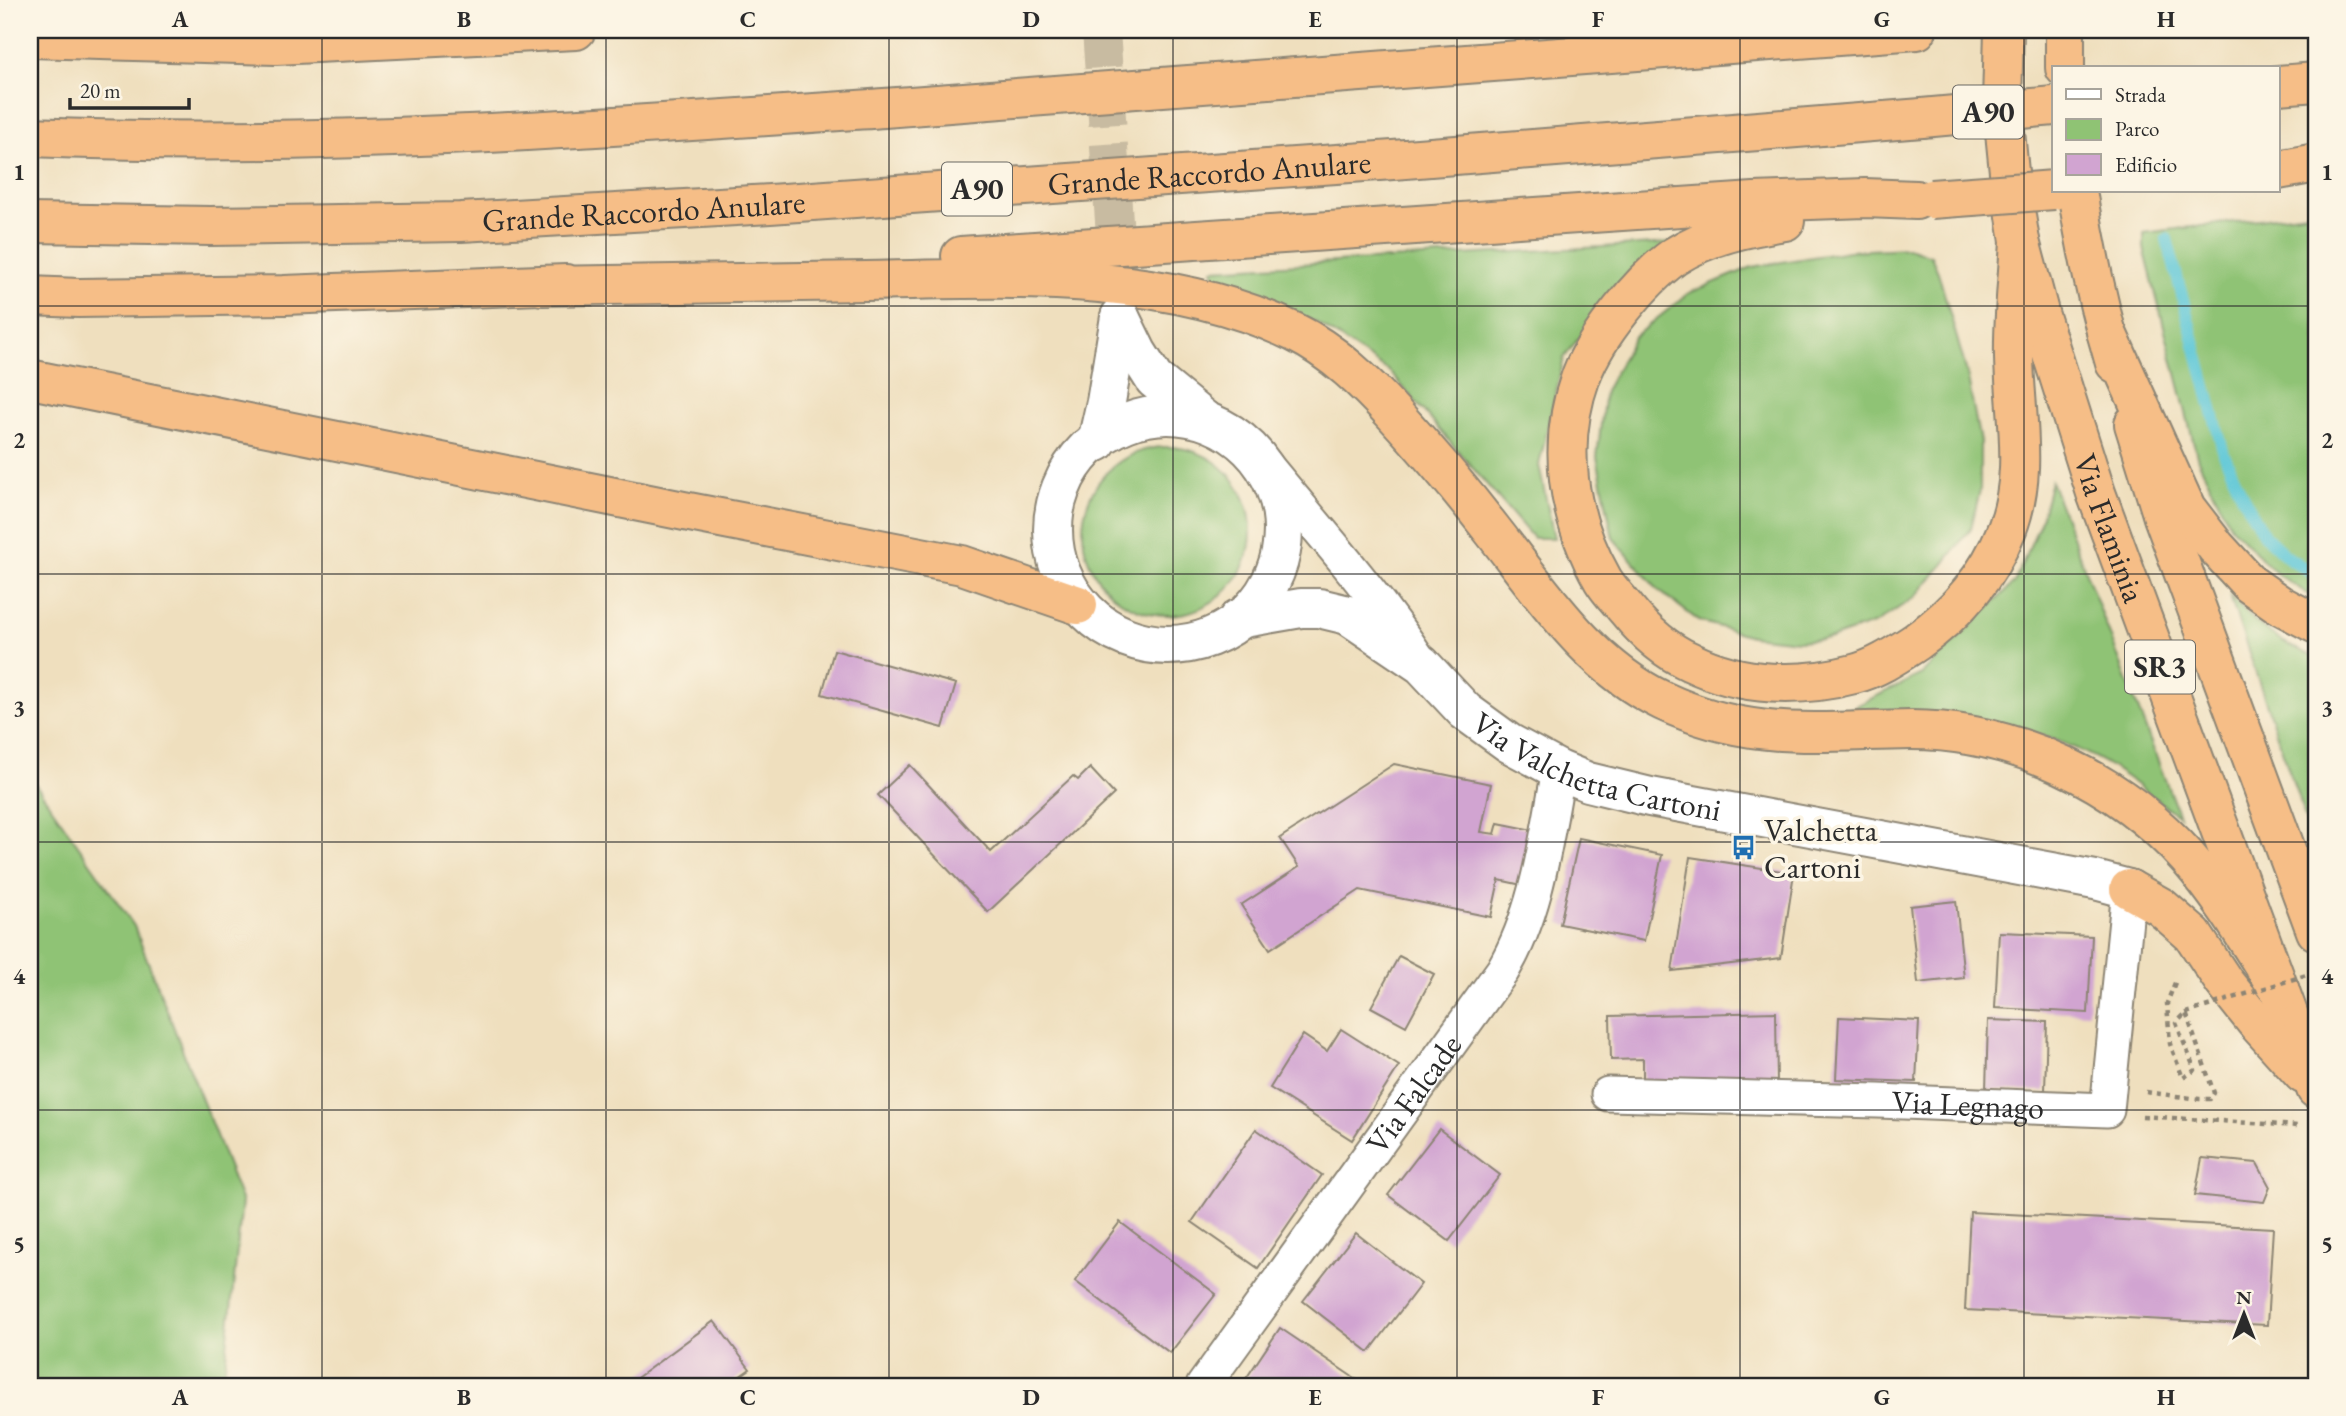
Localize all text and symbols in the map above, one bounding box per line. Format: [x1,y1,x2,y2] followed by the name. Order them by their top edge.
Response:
[171,4,189,34] text: A
[457,4,471,34] text: B
[740,4,756,34] text: C
[1022,4,1040,34] text: D
[1308,4,1322,34] text: E
[1592,4,1605,34] text: F
[1874,4,1890,34] text: G
[2157,4,2175,34] text: H
[70,66,189,110] scale bar
[2052,66,2280,192] legend
[80,77,121,104] text: 20 m
[2115,81,2166,108] text: Strada
[1953,86,2023,138] road number: A90
[2115,115,2159,142] text: Parco
[1046,141,1372,205] street label: Grande Raccordo Anulare
[2115,151,2177,178] text: Edificio
[13,157,25,187] text: 1
[2321,157,2333,187] text: 1
[942,162,1012,216] road number: A90
[481,181,807,242] street label: Grande Raccordo Anulare
[13,425,25,455] text: 2
[2321,425,2333,455] text: 2
[2064,448,2156,608] street label: Via Flaminia
[2125,640,2195,694] road number: SR3
[13,693,25,723] text: 3
[2321,693,2333,723] text: 3
[1464,702,1725,831] street label: Via Valchetta Cartoni
[1764,809,1878,888] place label: Valchetta Cartoni
[1730,834,1758,862] bus stop icon: Valchetta Cartoni
[13,961,26,991] text: 4
[2321,961,2334,991] text: 4
[1356,1026,1471,1162] street label: Via Falcade
[1891,1081,2045,1129] street label: Via Legnago
[13,1229,25,1259] text: 5
[2321,1229,2333,1259] text: 5
[2210,1280,2280,1350] north arrow
[2236,1285,2252,1310] text: N
[171,1382,189,1412] text: A
[457,1382,471,1412] text: B
[740,1382,756,1412] text: C
[1022,1382,1040,1412] text: D
[1308,1382,1322,1412] text: E
[1592,1382,1605,1412] text: F
[1874,1382,1890,1412] text: G
[2157,1382,2175,1412] text: H

